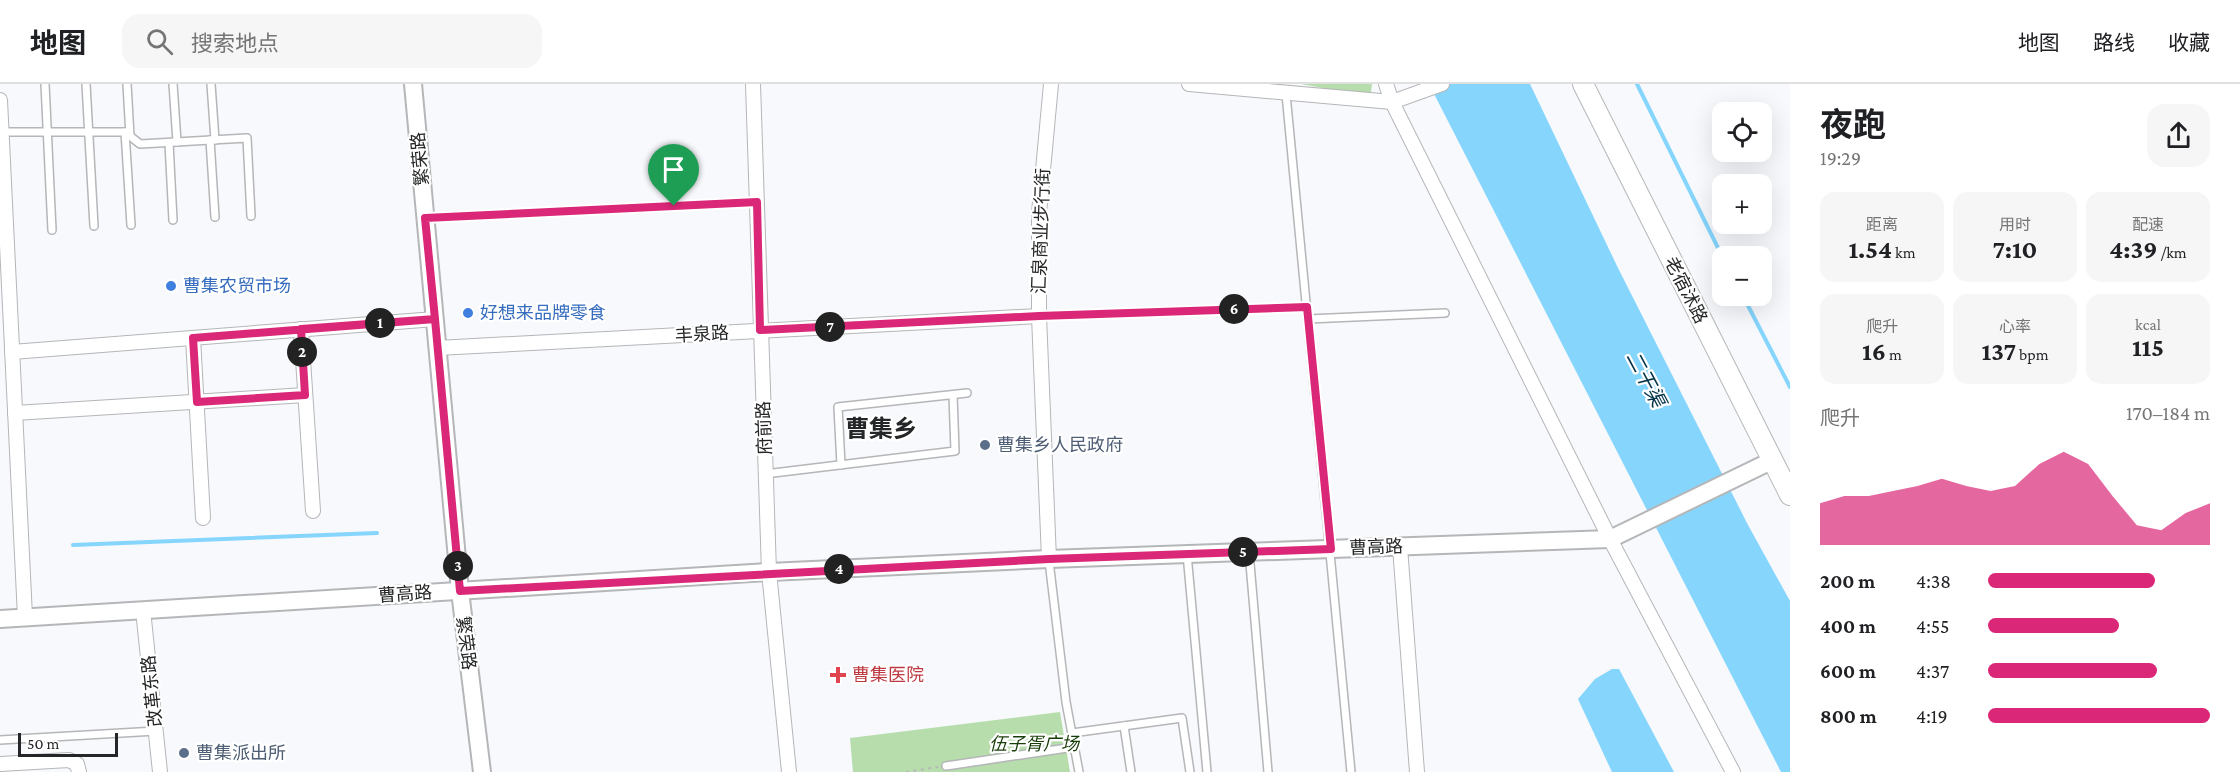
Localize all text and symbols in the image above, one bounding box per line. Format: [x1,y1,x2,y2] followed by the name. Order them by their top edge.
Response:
[122,14,542,68] search box
[143,25,176,58] icon: search
[30,28,86,59] text: 地图
[191,31,279,56] text: 搜索地点
[2018,31,2060,55] text: 地图
[2093,31,2135,55] text: 路线
[2168,31,2210,55] text: 收藏
[1712,102,1772,306] map controls
[1712,102,1772,162] button: locate
[2147,104,2210,167] button: share
[1820,106,1886,143] text: 夜跑
[408,131,432,187] street label: 繁荣路
[648,144,699,206] pin
[1820,147,1861,169] text: 19:29
[657,153,690,186] icon: arrive
[1029,168,1053,294] street label: 汇泉商业步行街
[1712,174,1772,234] button: +
[1866,216,1898,233] text: 距离
[1999,216,2031,233] text: 用时
[2132,216,2164,233] text: 配速
[1848,235,1892,264] text: 1.54
[1993,235,2037,264] text: 7:10
[2109,235,2157,264] text: 4:39
[1892,244,1916,261] text: km
[2157,244,2187,261] text: /km
[1712,246,1772,306] button: −
[1661,253,1711,327] street label: 老宿沭路
[183,276,291,296] place label: 曹集农贸市场
[164,279,178,293] marker: 曹集农贸市场
[1219,294,1249,324] pin: 6
[1230,300,1238,317] text: 6
[480,303,606,323] place label: 好想来品牌零食
[461,306,475,320] marker: 好想来品牌零食
[365,308,395,338] pin: 1
[815,312,845,342] pin: 7
[377,314,383,331] text: 1
[2135,316,2161,333] text: kcal
[826,318,834,335] text: 7
[1866,318,1898,335] text: 爬升
[1999,318,2031,335] text: 心率
[675,323,729,345] street label: 丰泉路
[2132,333,2164,362] text: 115
[287,337,317,367] pin: 2
[1862,337,1886,366] text: 16
[1981,337,2016,366] text: 137
[298,343,306,360] text: 2
[1886,346,1902,363] text: m
[2016,346,2049,363] text: bpm
[1622,347,1671,413] water label: 二干渠
[753,401,775,455] street label: 府前路
[2126,402,2210,424] text: 170–184 m
[1820,407,1860,429] text: 爬升
[845,415,917,442] district label: 曹集乡
[997,435,1123,455] place label: 曹集乡人民政府
[978,438,992,452] marker: 曹集乡人民政府
[1349,536,1403,558] street label: 曹高路
[1228,537,1258,567] pin: 5
[1239,543,1247,560] text: 5
[443,551,473,581] pin: 3
[824,554,854,584] pin: 4
[454,557,462,574] text: 3
[835,560,843,577] text: 4
[1820,570,1875,592] text: 200 m
[1916,570,1951,592] text: 4:38
[377,582,433,606] street label: 曹高路
[453,615,479,671] street label: 繁荣路
[1820,615,1876,637] text: 400 m
[1916,615,1949,637] text: 4:55
[138,654,166,728] street label: 改革东路
[1820,660,1876,682] text: 600 m
[1916,660,1949,682] text: 4:37
[852,665,924,685] place label: 曹集医院
[829,666,847,684] marker: 曹集医院
[1820,705,1877,727] text: 800 m
[1916,705,1948,727] text: 4:19
[18,730,118,758] scale bar
[989,734,1081,754] park label: 伍子胥广场
[27,735,59,752] text: 50 m
[196,743,286,763] place label: 曹集派出所
[177,746,191,760] marker: 曹集派出所

